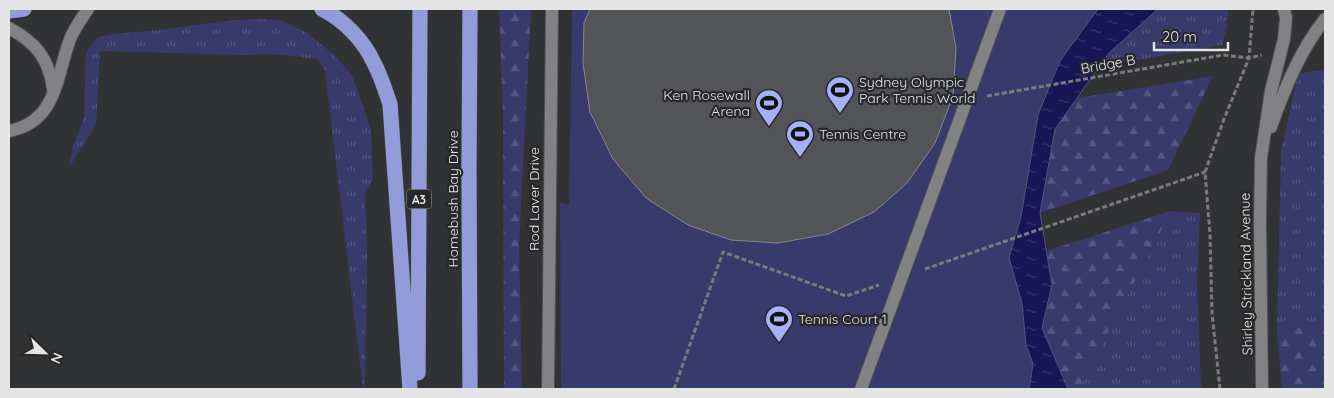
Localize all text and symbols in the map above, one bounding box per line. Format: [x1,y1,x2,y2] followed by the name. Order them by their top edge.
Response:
[1154,20,1228,52] scale bar
[1162,27,1197,46] text: 20 m
[1079,50,1137,78] street label: Bridge B
[859,73,975,107] place label: Sydney Olympic Park Tennis World
[825,75,855,114] sports icon: Sydney Olympic Park Tennis World
[663,86,750,120] place label: Ken Rosewall Arena
[754,88,784,127] sports icon: Ken Rosewall Arena
[785,119,815,158] sports icon: Tennis Centre
[819,125,906,143] place label: Tennis Centre
[444,130,462,268] street label: Homebush Bay Drive
[525,147,543,251] street label: Rod Laver Drive
[406,190,432,208] road number: A3
[1236,192,1256,355] street label: Shirley Strickland Avenue
[764,304,794,343] sports icon: Tennis Court 1
[798,310,887,328] place label: Tennis Court 1
[20,328,70,378] north arrow
[47,350,67,366] text: N

